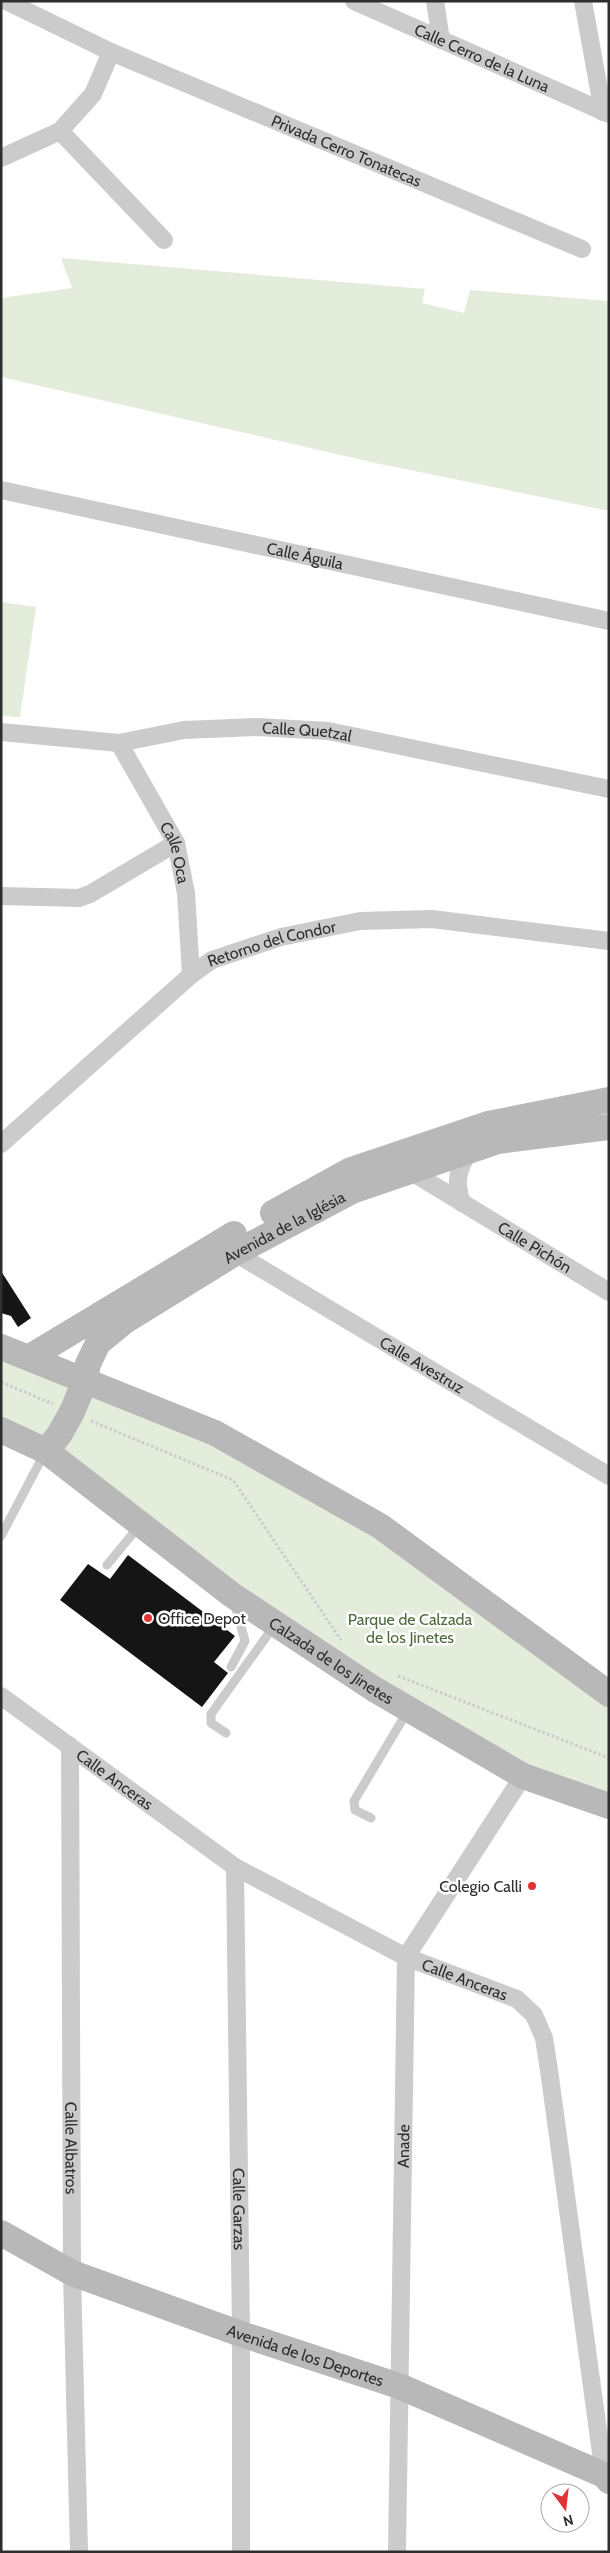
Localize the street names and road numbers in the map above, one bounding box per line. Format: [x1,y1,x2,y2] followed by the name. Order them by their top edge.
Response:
[411,20,553,97] street label: Calle Cerro de la Luna
[268,111,425,191] street label: Privada Cerro Tonatecas
[265,539,345,574] street label: Calle Águila
[262,718,354,746] street label: Calle Quetzal
[156,818,193,885] street label: Calle Oca
[205,917,338,971] street label: Retorno del Condor
[220,1187,349,1268] street label: Avenida de la Iglésia
[494,1218,575,1277] street label: Calle Pichón
[376,1333,468,1398] street label: Calle Avestruz
[265,1613,397,1709] street label: Calzada de los Jinetes
[72,1745,157,1814] street label: Calle Anceras
[419,1955,511,2005] street label: Calle Anceras
[61,2102,81,2195] street label: Calle Albatros
[394,2124,413,2168] street label: Anade
[229,2168,249,2251] street label: Calle Garzas
[224,2321,386,2390] street label: Avenida de los Deportes

